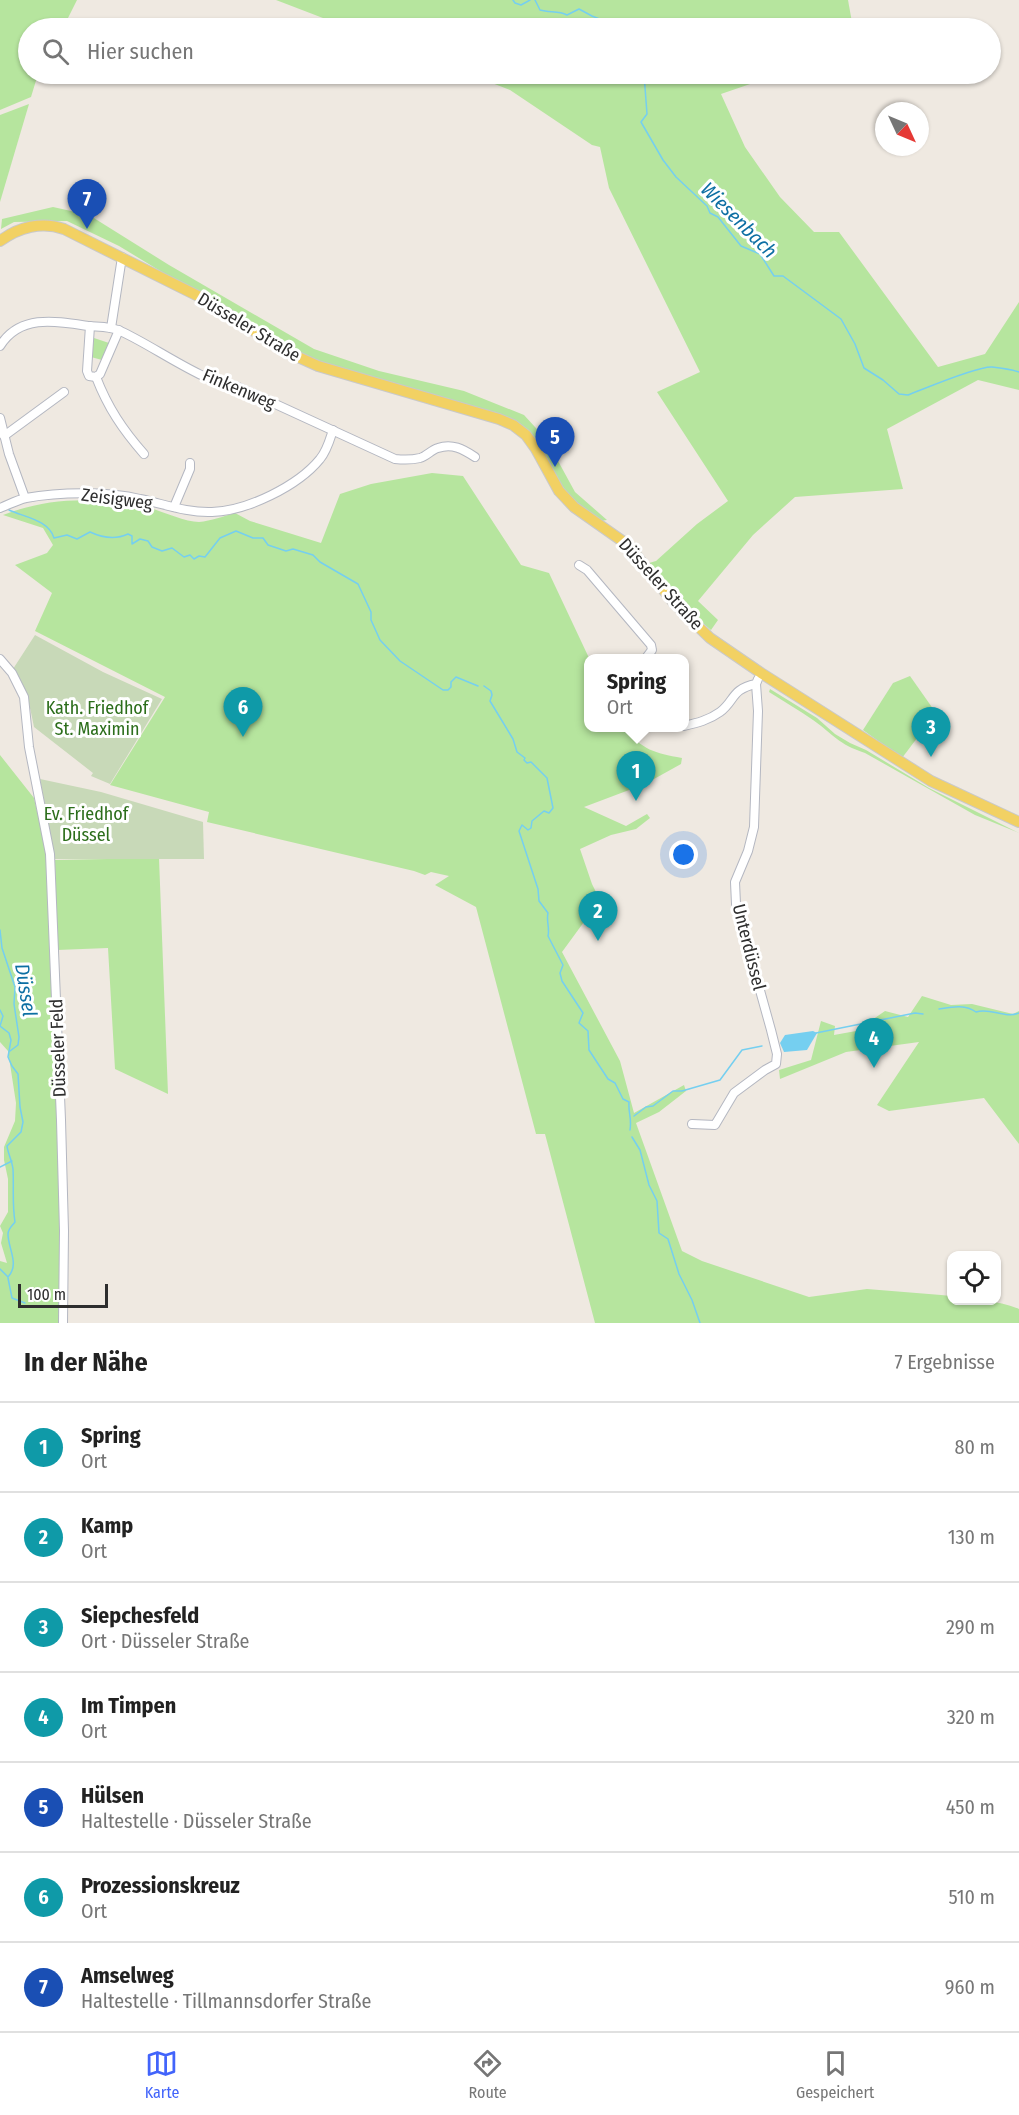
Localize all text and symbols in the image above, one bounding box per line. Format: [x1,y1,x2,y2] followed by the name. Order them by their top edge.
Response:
[18,18,1001,84] search box
[39,35,72,68] icon: search
[87,38,194,65] text: Hier suchen
[875,102,929,156] north arrow
[696,177,782,263] water label: Wiesenbach
[68,180,106,229] pin: 7
[194,288,304,366] street label: Düsseler Straße
[199,364,279,414] street label: Finkenweg
[536,418,574,467] pin: 5
[80,484,154,514] street label: Zeisigweg
[614,534,708,635] street label: Düsseler Straße
[584,654,689,732] popup
[607,668,666,695] text: Spring
[224,688,262,737] pin: 6
[607,695,633,719] text: Ort
[46,697,150,740] park label: Kath. Friedhof St. Maximin
[912,708,950,757] pin: 3
[616,752,656,801] pin: 1
[44,803,130,846] park label: Ev. Friedhof Düssel
[669,840,698,869] your location
[578,892,618,941] pin: 2
[728,902,770,993] street label: Unterdüssel
[10,962,42,1018] water label: Düssel
[45,998,71,1098] street label: Düsseler Feld
[854,1018,894,1068] pin: 4
[947,1251,1001,1305] map controls
[947,1251,1001,1305] button: locate
[18,1281,108,1308] scale bar
[27,1285,66,1304] text: 100 m
[24,1347,148,1378] text: In der Nähe
[894,1350,995,1374] text: 7 Ergebnisse
[81,1422,141,1449] text: Spring
[39,1435,48,1459] text: 1
[955,1435,995,1459] text: 80 m
[81,1449,107,1473] text: Ort
[81,1512,133,1539] text: Kamp
[39,1525,48,1549] text: 2
[948,1525,995,1549] text: 130 m
[81,1539,107,1563] text: Ort
[81,1602,199,1629] text: Siepchesfeld
[39,1615,48,1639] text: 3
[946,1615,995,1639] text: 290 m
[81,1629,250,1653] text: Ort · Düsseler Straße
[81,1692,176,1719] text: Im Timpen
[38,1705,49,1729] text: 4
[947,1705,995,1729] text: 320 m
[81,1719,107,1743] text: Ort
[81,1782,144,1809] text: Hülsen
[39,1795,48,1819] text: 5
[946,1795,995,1819] text: 450 m
[81,1809,312,1833] text: Haltestelle · Düsseler Straße
[81,1872,240,1899] text: Prozessionskreuz
[38,1885,49,1909] text: 6
[949,1885,995,1909] text: 510 m
[81,1899,107,1923] text: Ort
[81,1962,174,1989] text: Amselweg
[39,1975,48,1999] text: 7
[945,1975,995,1999] text: 960 m
[81,1989,371,2013] text: Haltestelle · Tillmannsdorfer Straße
[145,2047,179,2102] tab: Karte
[469,2047,507,2102] tab: Route
[796,2047,874,2102] tab: Gespeichert

